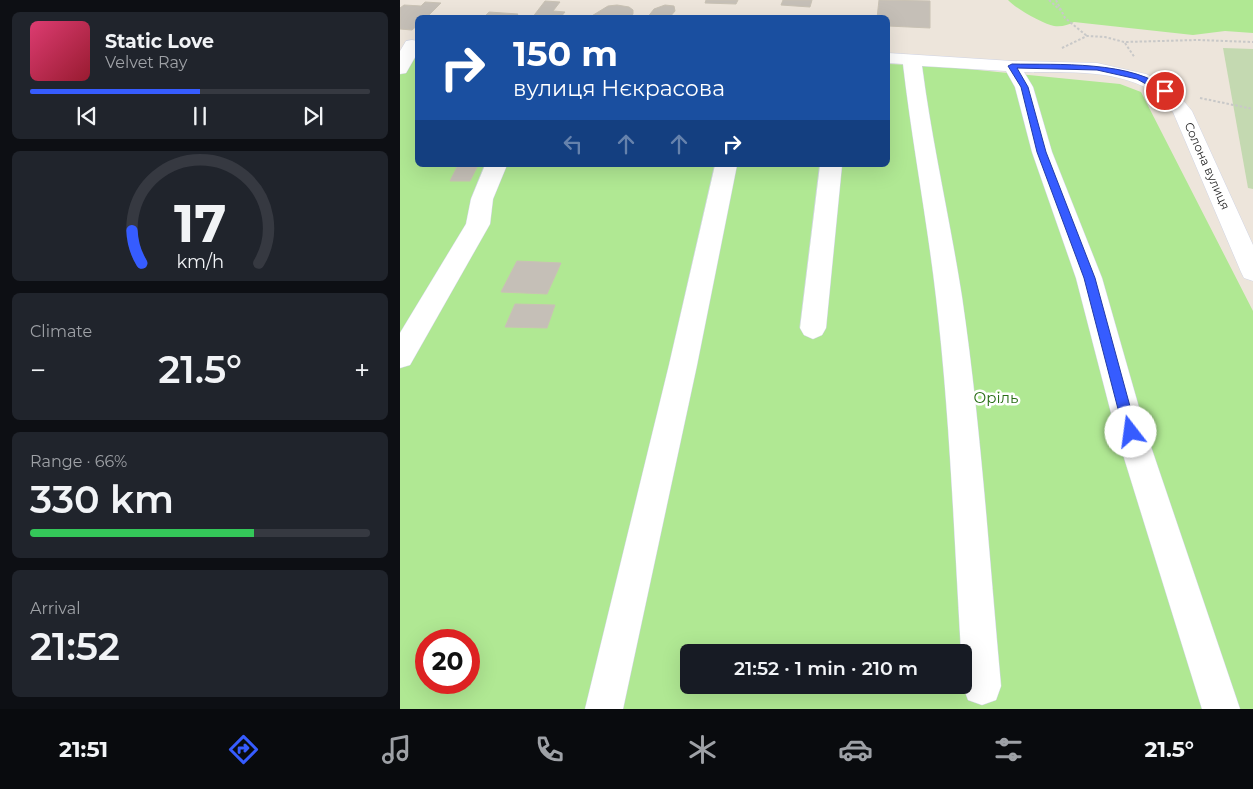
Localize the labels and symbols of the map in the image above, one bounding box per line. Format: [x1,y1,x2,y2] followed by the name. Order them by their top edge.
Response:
[1144,70,1186,112] pin
[1181,120,1234,212] street label: Солона вулиця
[973,388,1019,407] park label: Оріль
[1104,405,1156,457] position arrow
[415,629,480,694] speed limit sign: 20

